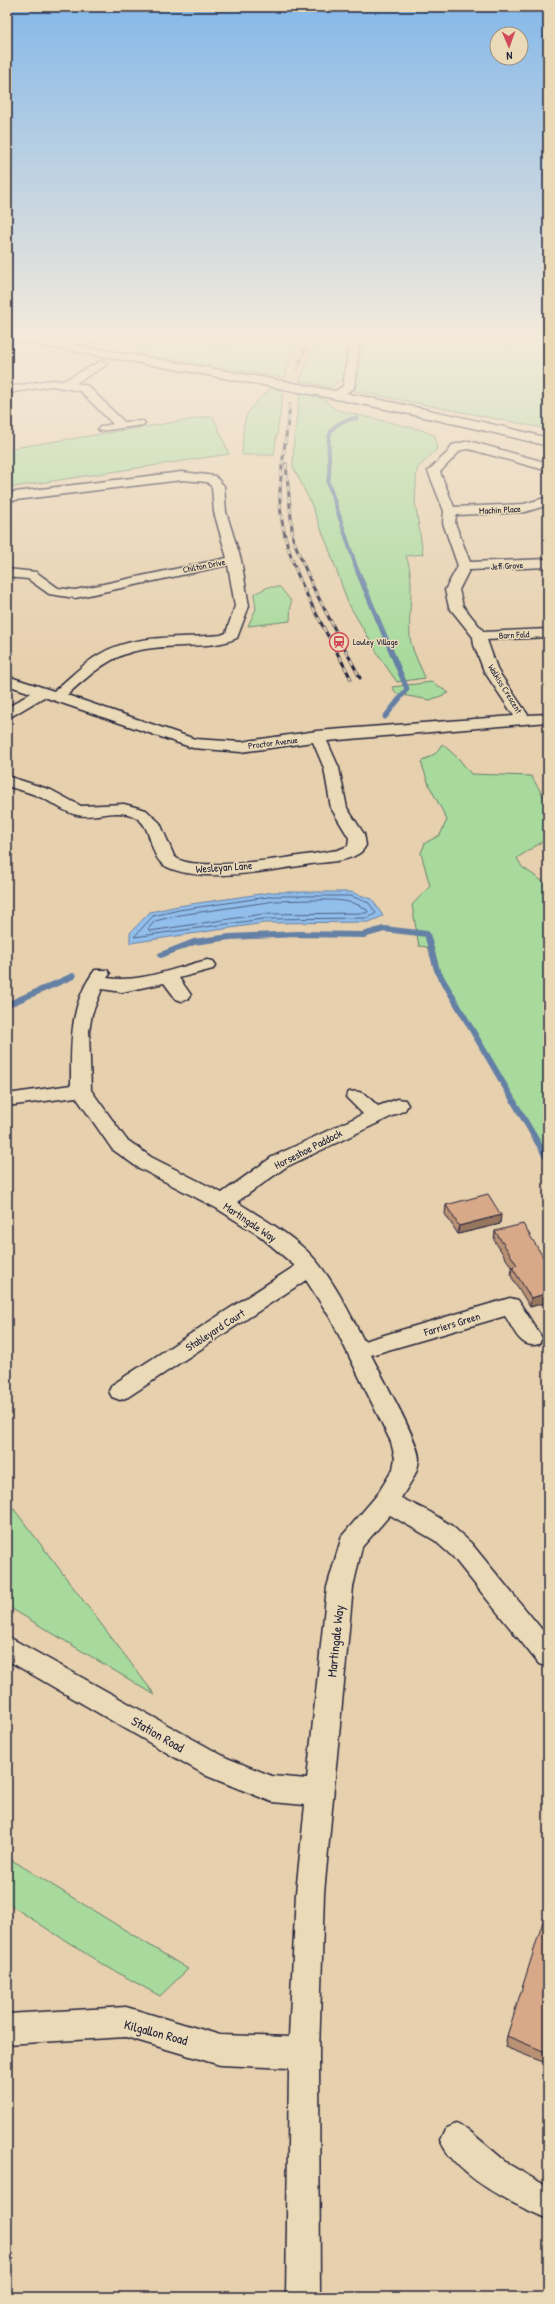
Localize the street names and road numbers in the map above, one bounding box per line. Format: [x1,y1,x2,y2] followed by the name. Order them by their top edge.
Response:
[479,503,522,517] street label: Machin Place
[182,556,227,576] street label: Chilton Drive
[491,559,524,573] street label: Jeff Grove
[498,628,530,642] street label: Barn Fold
[485,662,525,717] street label: Walkiss Crescent
[247,734,299,752] street label: Proctor Avenue
[195,858,253,876] street label: Wesleyan Lane
[272,1126,345,1172] street label: Horseshoe Paddock
[221,1199,280,1245] street label: Martingale Way
[183,1306,247,1354] street label: Stableyard Court
[421,1309,482,1339] street label: Farriers Green
[322,1604,348,1678] street label: Martingale Way
[128,1712,188,1756] street label: Station Road
[122,2015,190,2049] street label: Kilgallon Road

